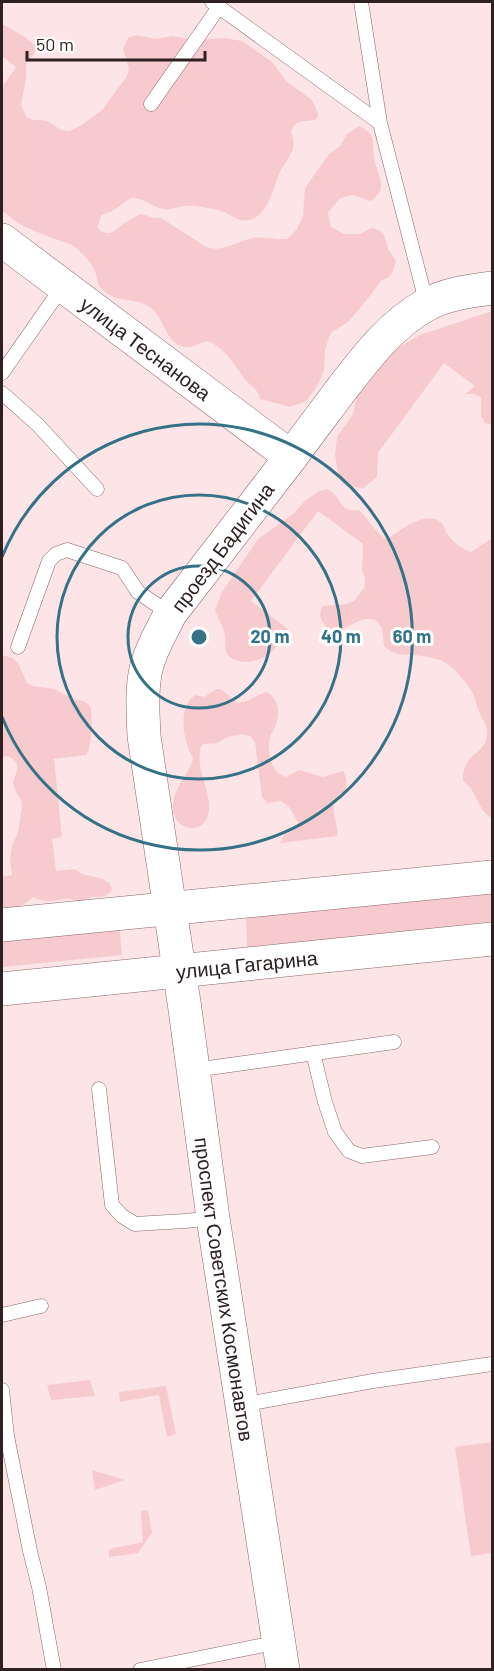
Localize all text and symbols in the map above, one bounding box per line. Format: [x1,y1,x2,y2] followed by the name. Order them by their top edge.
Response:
[27,24,206,62] scale bar
[36,33,74,55] text: 50 m
[76,291,217,405] street label: улица Теснанова
[166,477,279,616] street label: проезд Бадигина
[251,625,289,647] text: 20 m
[321,625,361,647] text: 40 m
[393,625,431,647] text: 60 m
[189,627,209,647] centre of rings
[175,945,320,983] street label: улица Гагарина
[190,1136,259,1443] street label: проспект Советских Космонавтов

